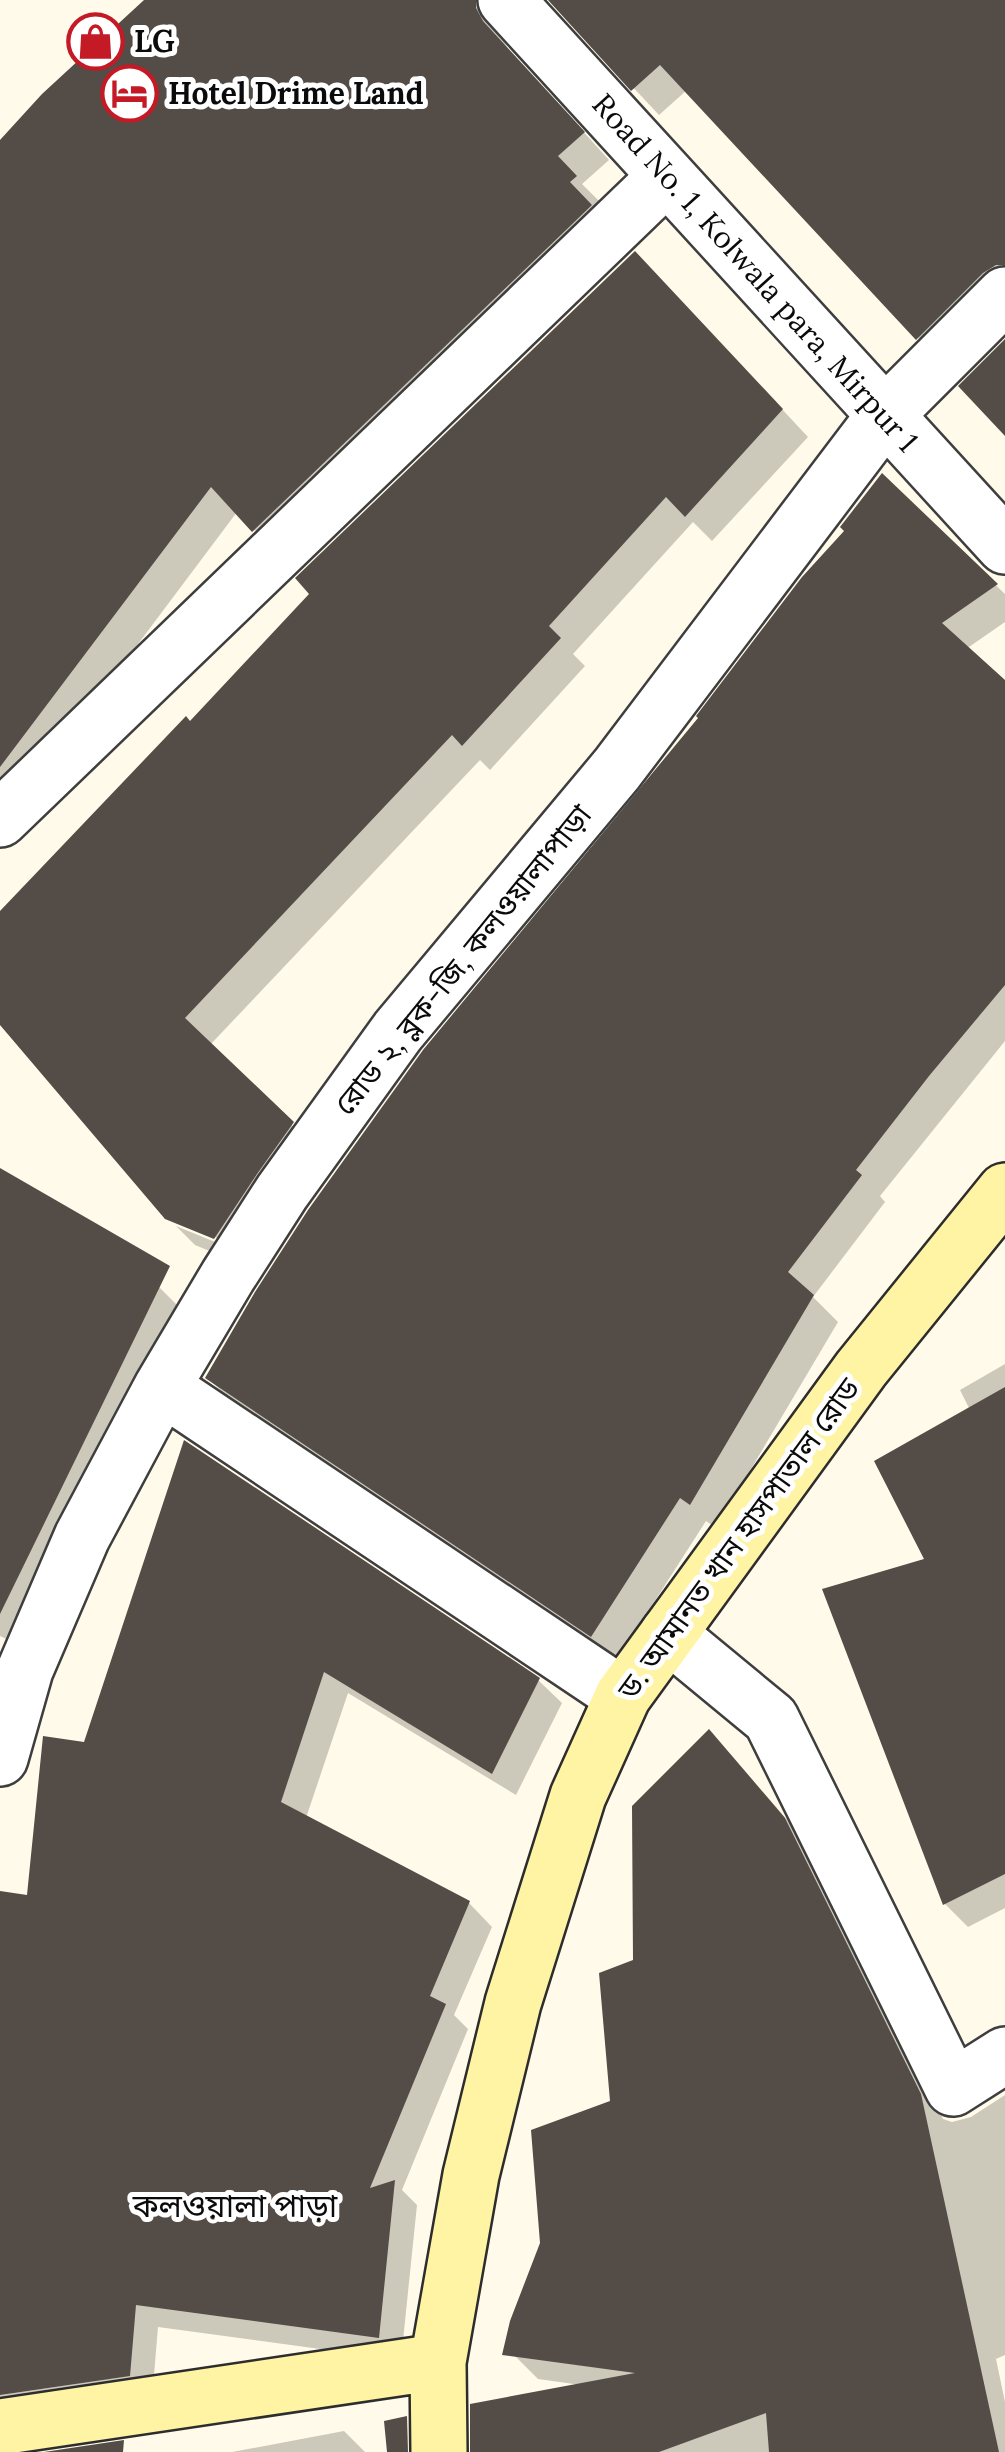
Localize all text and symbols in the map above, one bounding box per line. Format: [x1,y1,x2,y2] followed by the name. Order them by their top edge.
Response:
[65,12,125,72] shop icon: LG
[134,22,175,60] place label: LG
[99,64,159,124] hotel icon: Hotel Drime Land
[168,74,424,112] place label: Hotel Drime Land
[585,85,927,459] street label: Road No. 1, Kolwala para, Mirpur 1
[325,796,600,1122] street label: রোড ২, ব্লক-জি, কলওয়ালাপাড়া
[608,1370,868,1707] street label: ড. আমানত খান হাসপাতাল রোড
[132,2185,338,2226] district label: কলওয়ালা পাড়া

